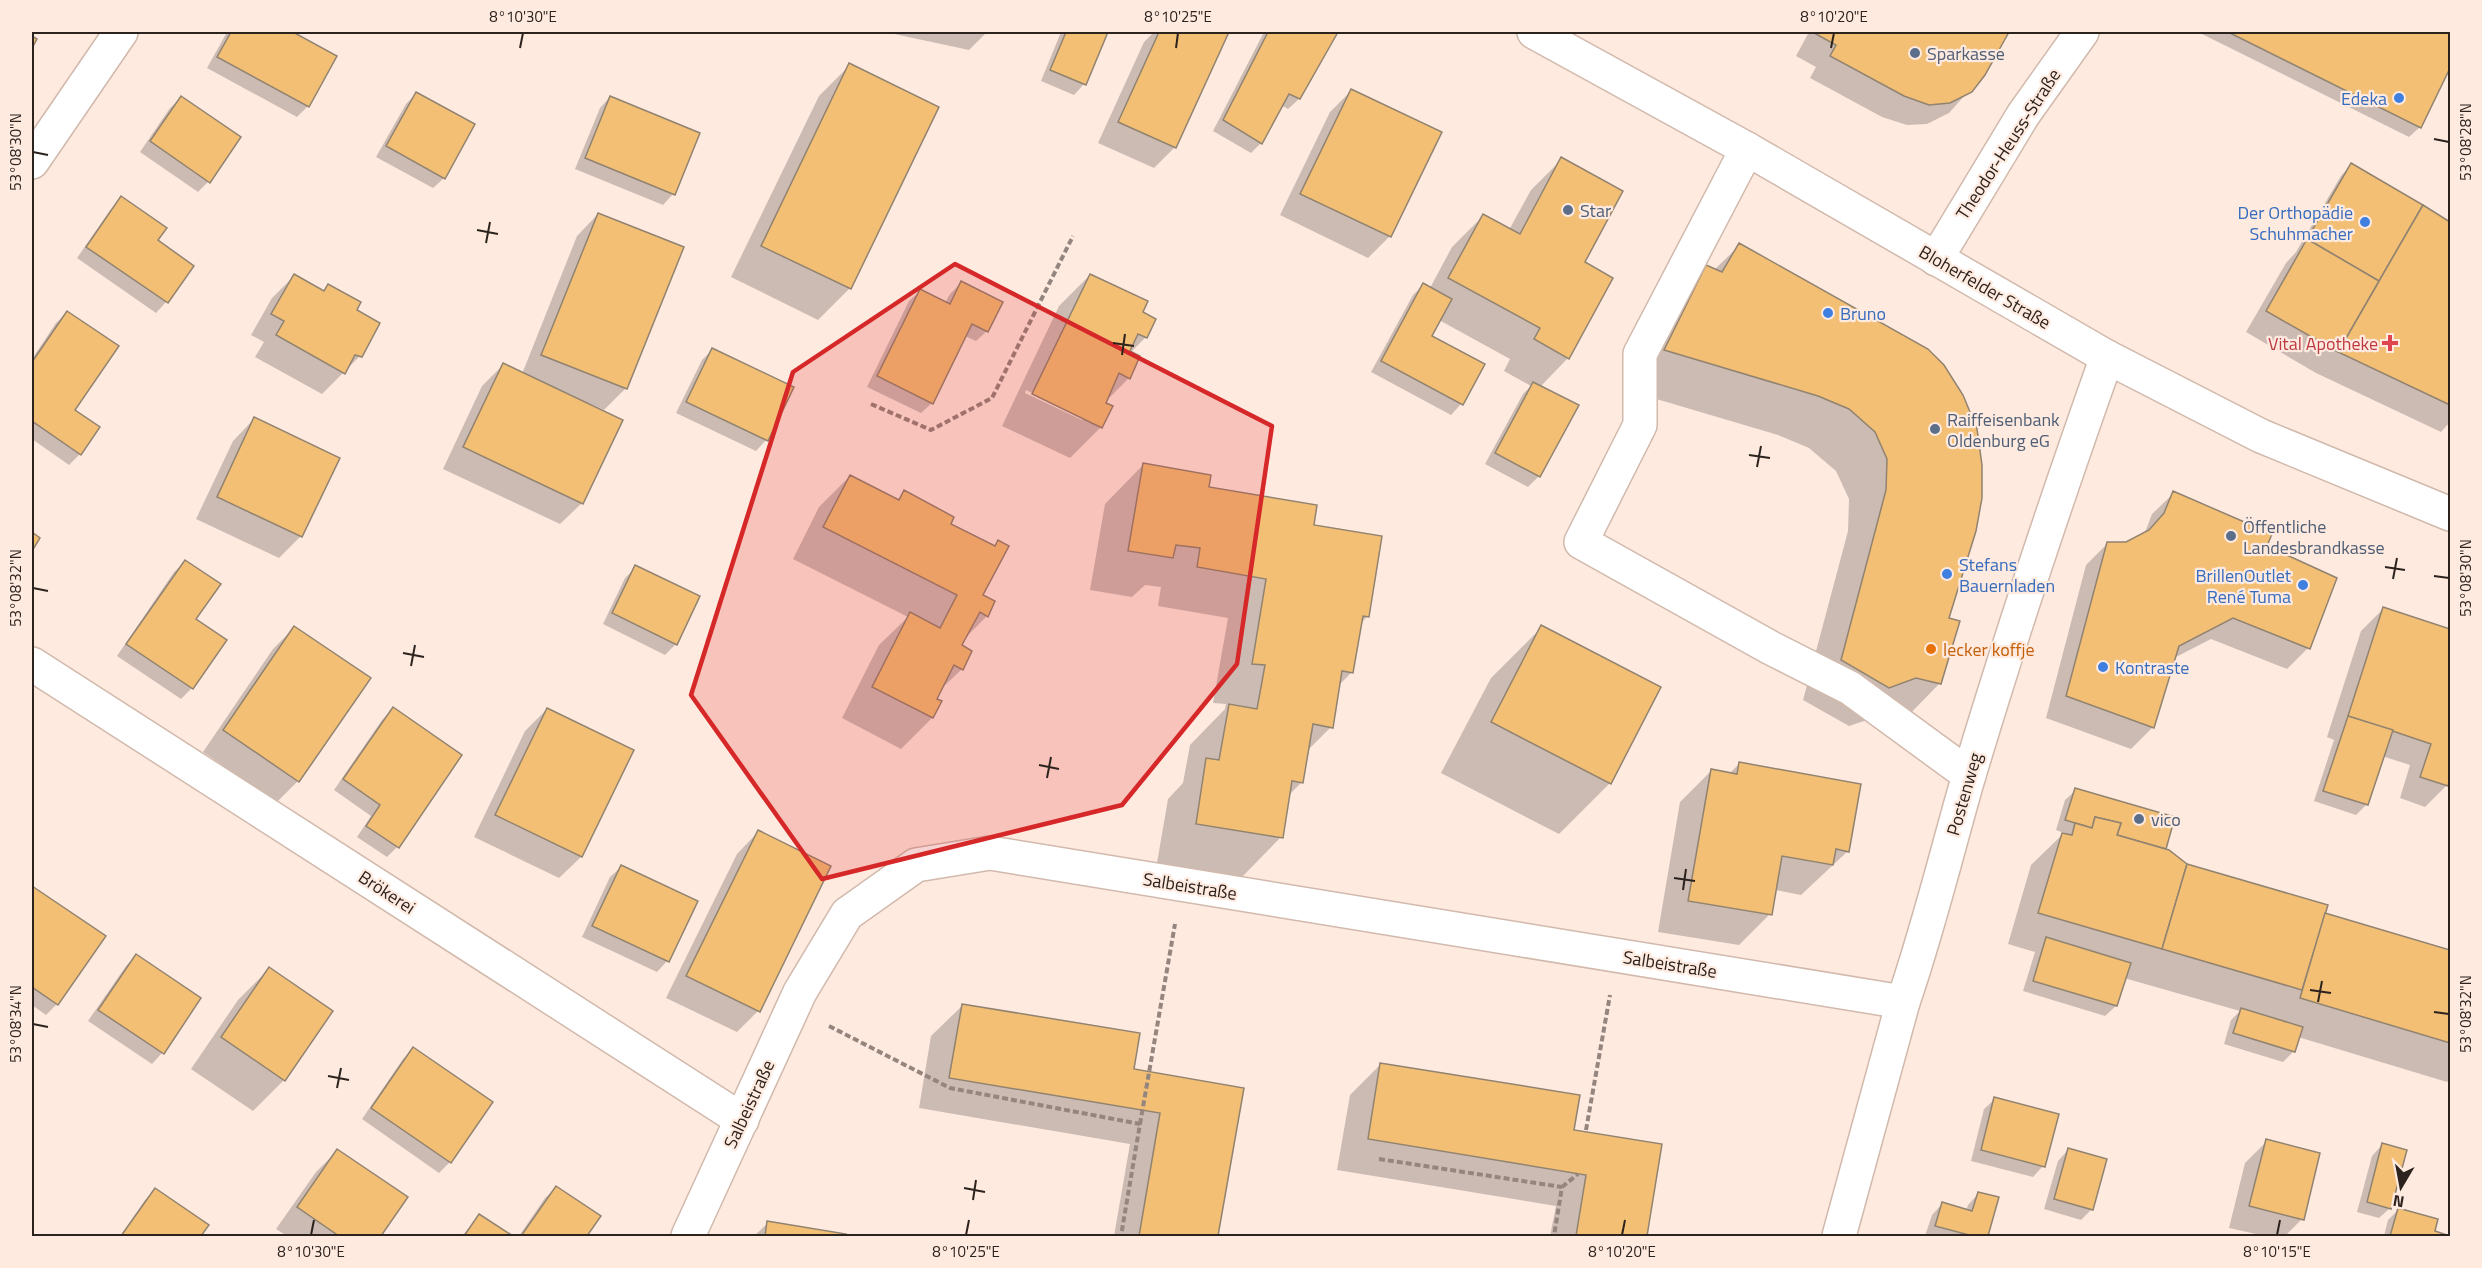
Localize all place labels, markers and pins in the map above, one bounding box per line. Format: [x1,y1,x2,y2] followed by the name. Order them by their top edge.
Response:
[1927,40,2005,67] place label: Sparkasse
[1908,46,1922,60] marker: Sparkasse
[2341,85,2387,112] place label: Edeka
[2392,91,2406,105] marker: Edeka
[1580,197,1611,224] place label: Star
[2237,199,2353,247] place label: Der Orthopädie Schuhmacher
[1561,203,1575,217] marker: Star
[2358,215,2372,229] marker: Der Orthopädie Schuhmacher
[1840,300,1886,327] place label: Bruno
[1821,306,1835,320] marker: Bruno
[2268,330,2378,357] place label: Vital Apotheke
[2383,336,2397,350] marker: Vital Apotheke
[1947,406,2060,454] place label: Raiffeisenbank Oldenburg eG
[1928,422,1942,436] marker: Raiffeisenbank Oldenburg eG
[2243,513,2385,561] place label: Öffentliche Landesbrandkasse
[2224,529,2238,543] marker: Öffentliche Landesbrandkasse
[1959,551,2055,599] place label: Stefans Bauernladen
[2195,562,2292,610] place label: BrillenOutlet René Tuma
[1940,567,1954,581] marker: Stefans Bauernladen
[2296,578,2310,592] marker: BrillenOutlet René Tuma
[1943,636,2035,663] place label: lecker koffje
[1924,642,1938,656] marker: lecker koffje
[2115,654,2189,681] place label: Kontraste
[2096,660,2110,674] marker: Kontraste
[2151,806,2181,833] place label: vico
[2132,812,2146,826] marker: vico

